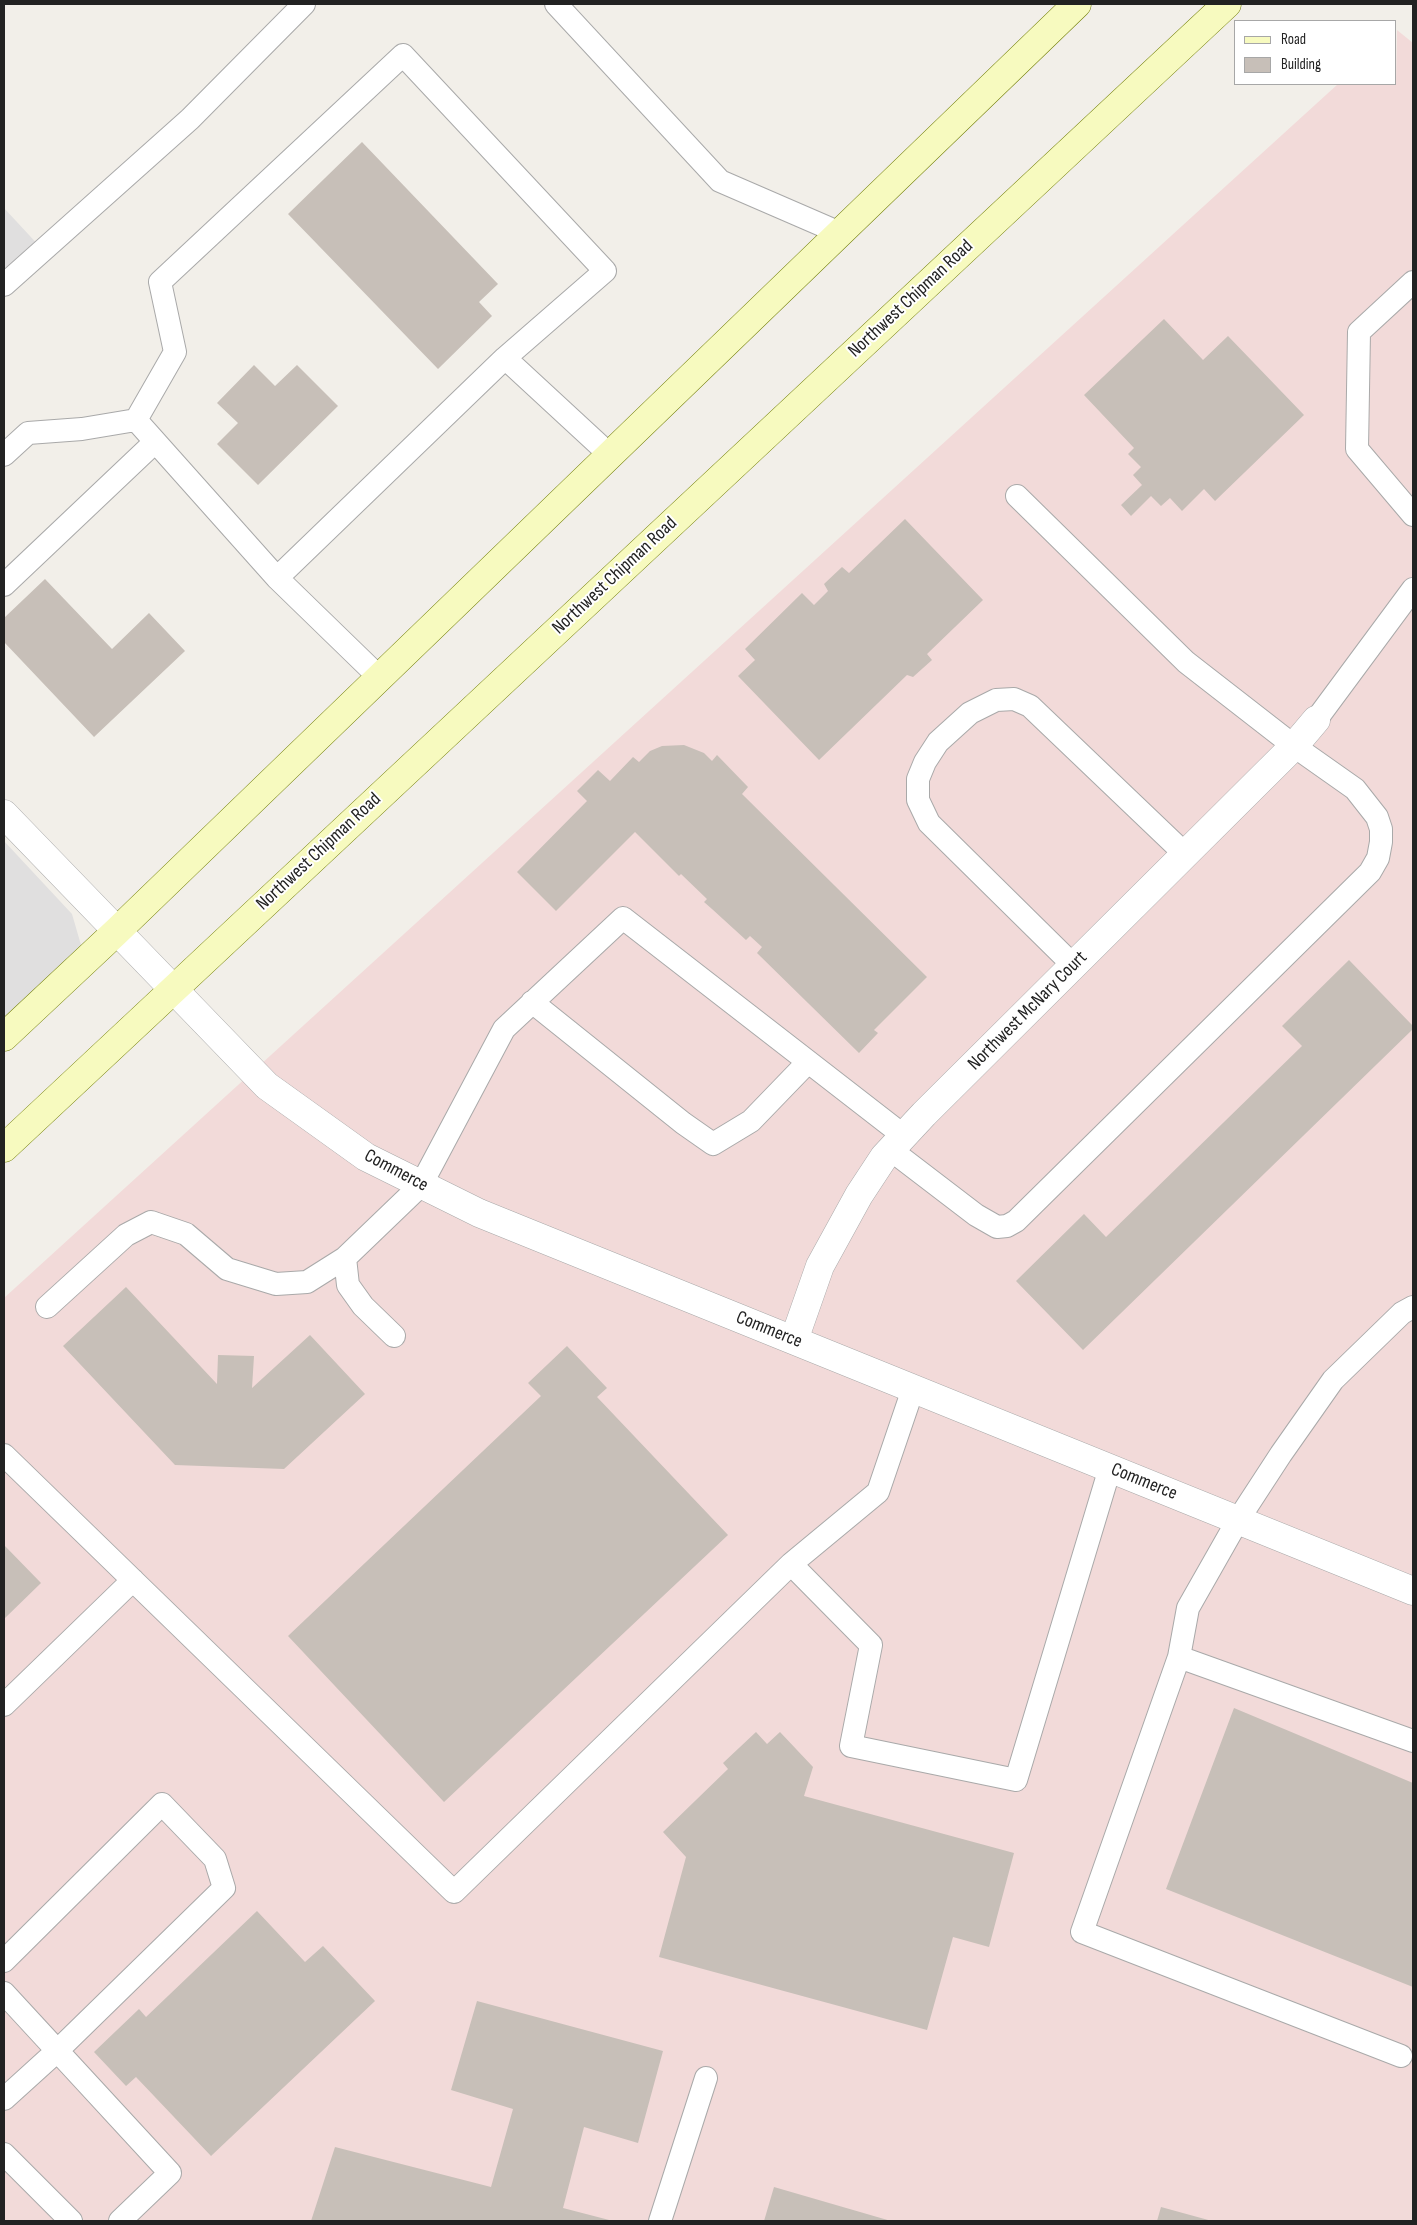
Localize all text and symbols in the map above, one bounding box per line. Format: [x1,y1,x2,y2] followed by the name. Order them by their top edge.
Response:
[1234,20,1397,85] legend
[1281,30,1306,49] text: Road
[1281,55,1321,74] text: Building
[844,235,978,363] street label: Northwest Chipman Road
[548,512,682,640] street label: Northwest Chipman Road
[252,788,386,916] street label: Northwest Chipman Road
[964,947,1092,1075] street label: Northwest McNary Court
[360,1145,432,1197] street label: Commerce
[733,1306,805,1354] street label: Commerce
[1108,1458,1180,1506] street label: Commerce

